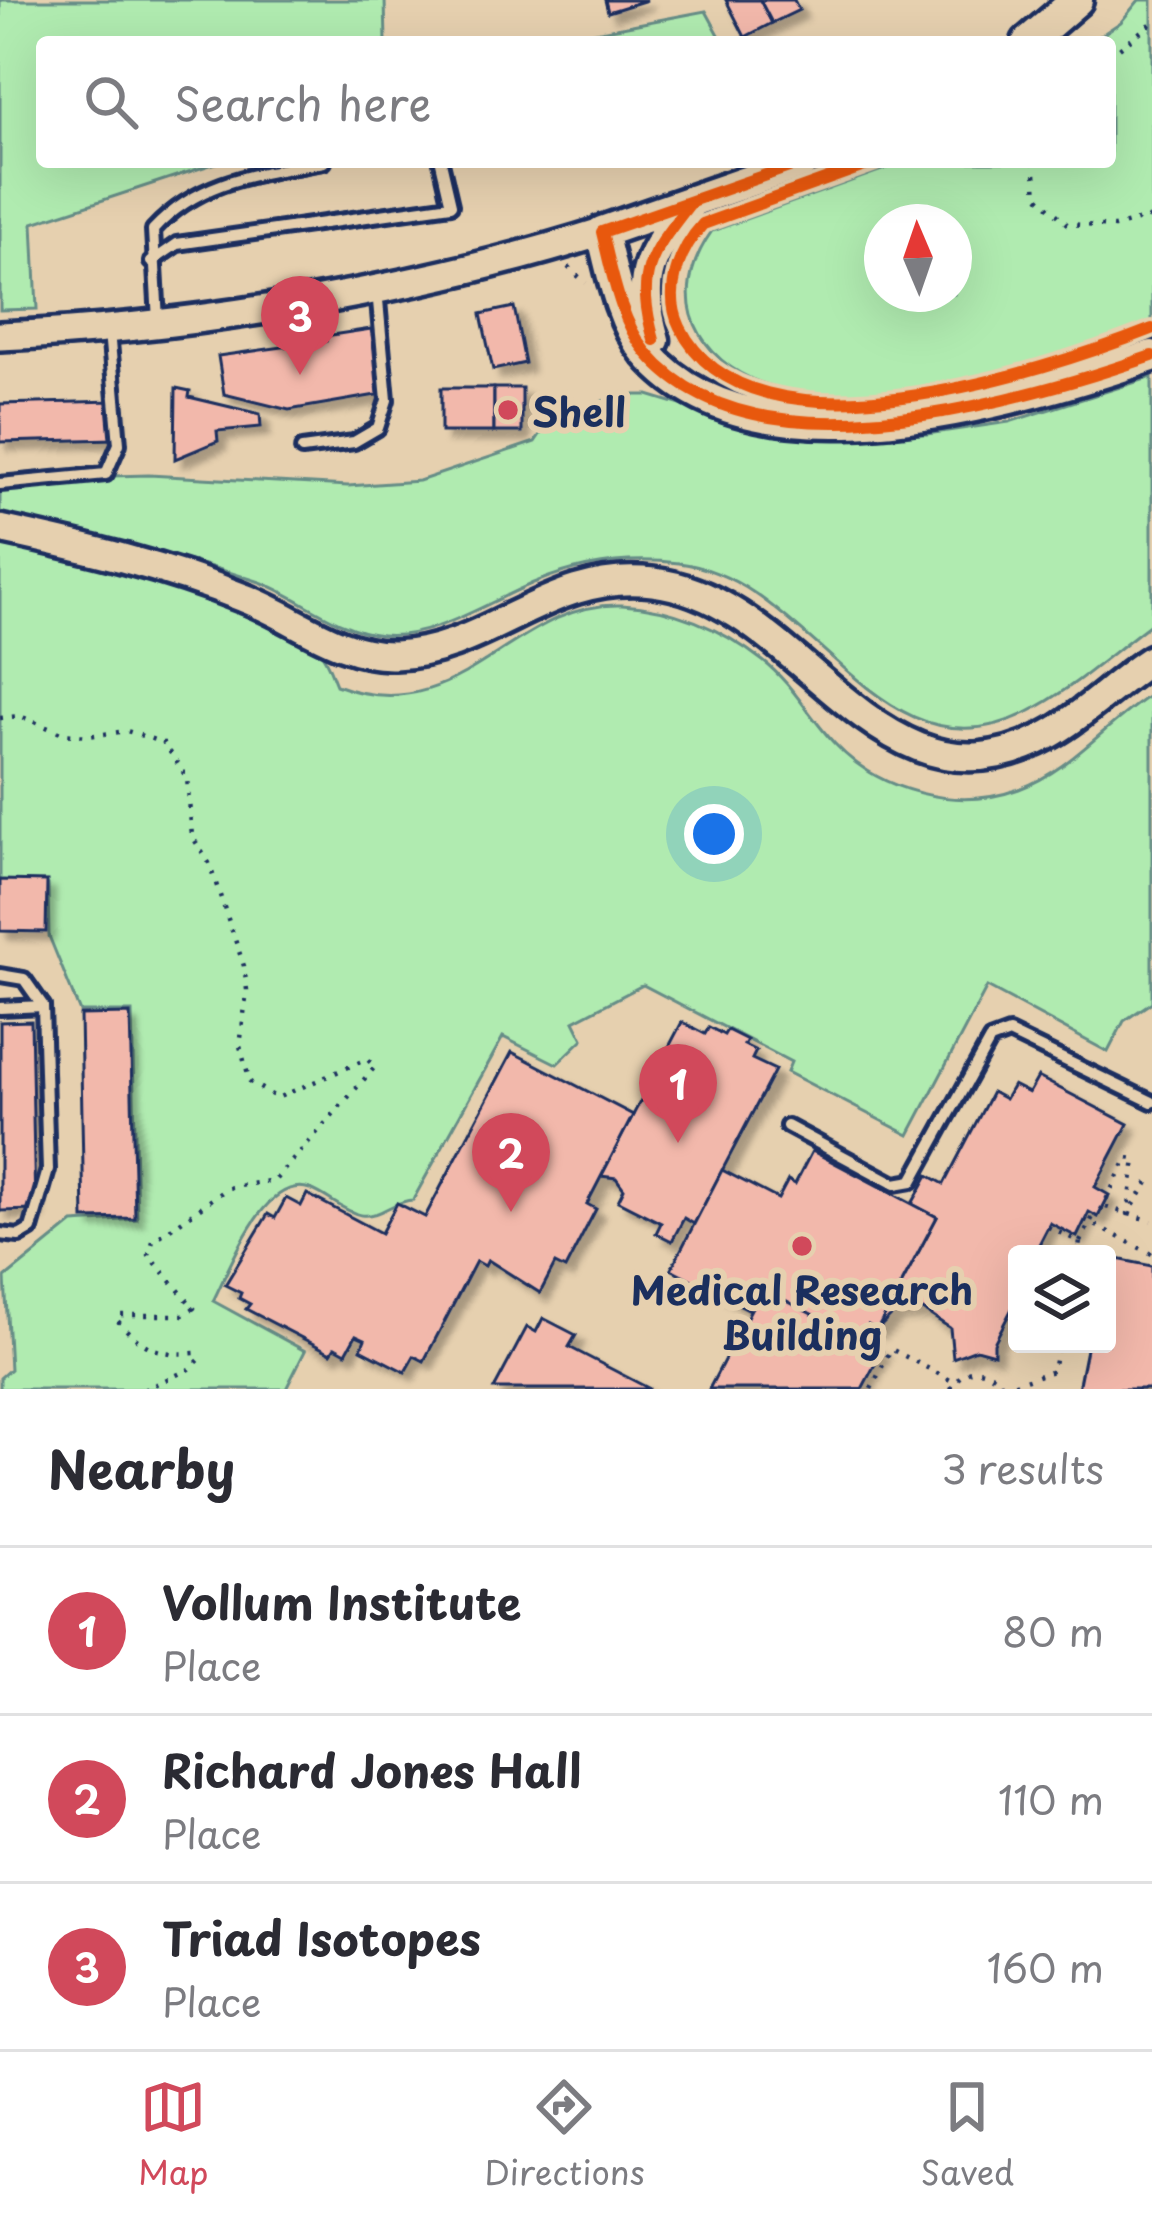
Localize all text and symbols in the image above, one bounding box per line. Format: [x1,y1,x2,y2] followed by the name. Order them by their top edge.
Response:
[36,36,1116,168] search box
[174,68,431,136] text: Search here
[78,69,144,135] icon: search
[864,204,972,312] north arrow
[261,276,339,375] pin: 3
[532,381,626,440] place label: Shell
[495,397,521,423] marker: Shell
[684,804,744,864] your location
[639,1044,717,1143] pin: 1
[472,1113,550,1212] pin: 2
[789,1233,815,1259] marker: Medical Research Building
[1008,1245,1116,1353] map controls
[1008,1245,1116,1353] button: layers
[631,1259,973,1363] place label: Medical Research Building
[48,1429,235,1506] text: Nearby
[941,1438,1104,1497] text: 3 results
[162,1567,521,1635] text: Vollum Institute
[78,1601,96,1660] text: 1
[1002,1601,1104,1660] text: 80 m
[162,1635,262,1694] text: Place
[162,1735,581,1803] text: Richard Jones Hall
[73,1769,101,1828] text: 2
[998,1769,1104,1828] text: 110 m
[162,1803,262,1862] text: Place
[162,1903,481,1971] text: Triad Isotopes
[74,1937,100,1996] text: 3
[987,1937,1104,1996] text: 160 m
[162,1971,262,2030] text: Place
[138,2074,208,2196] tab: Map
[484,2074,645,2196] tab: Directions
[920,2074,1014,2196] tab: Saved

